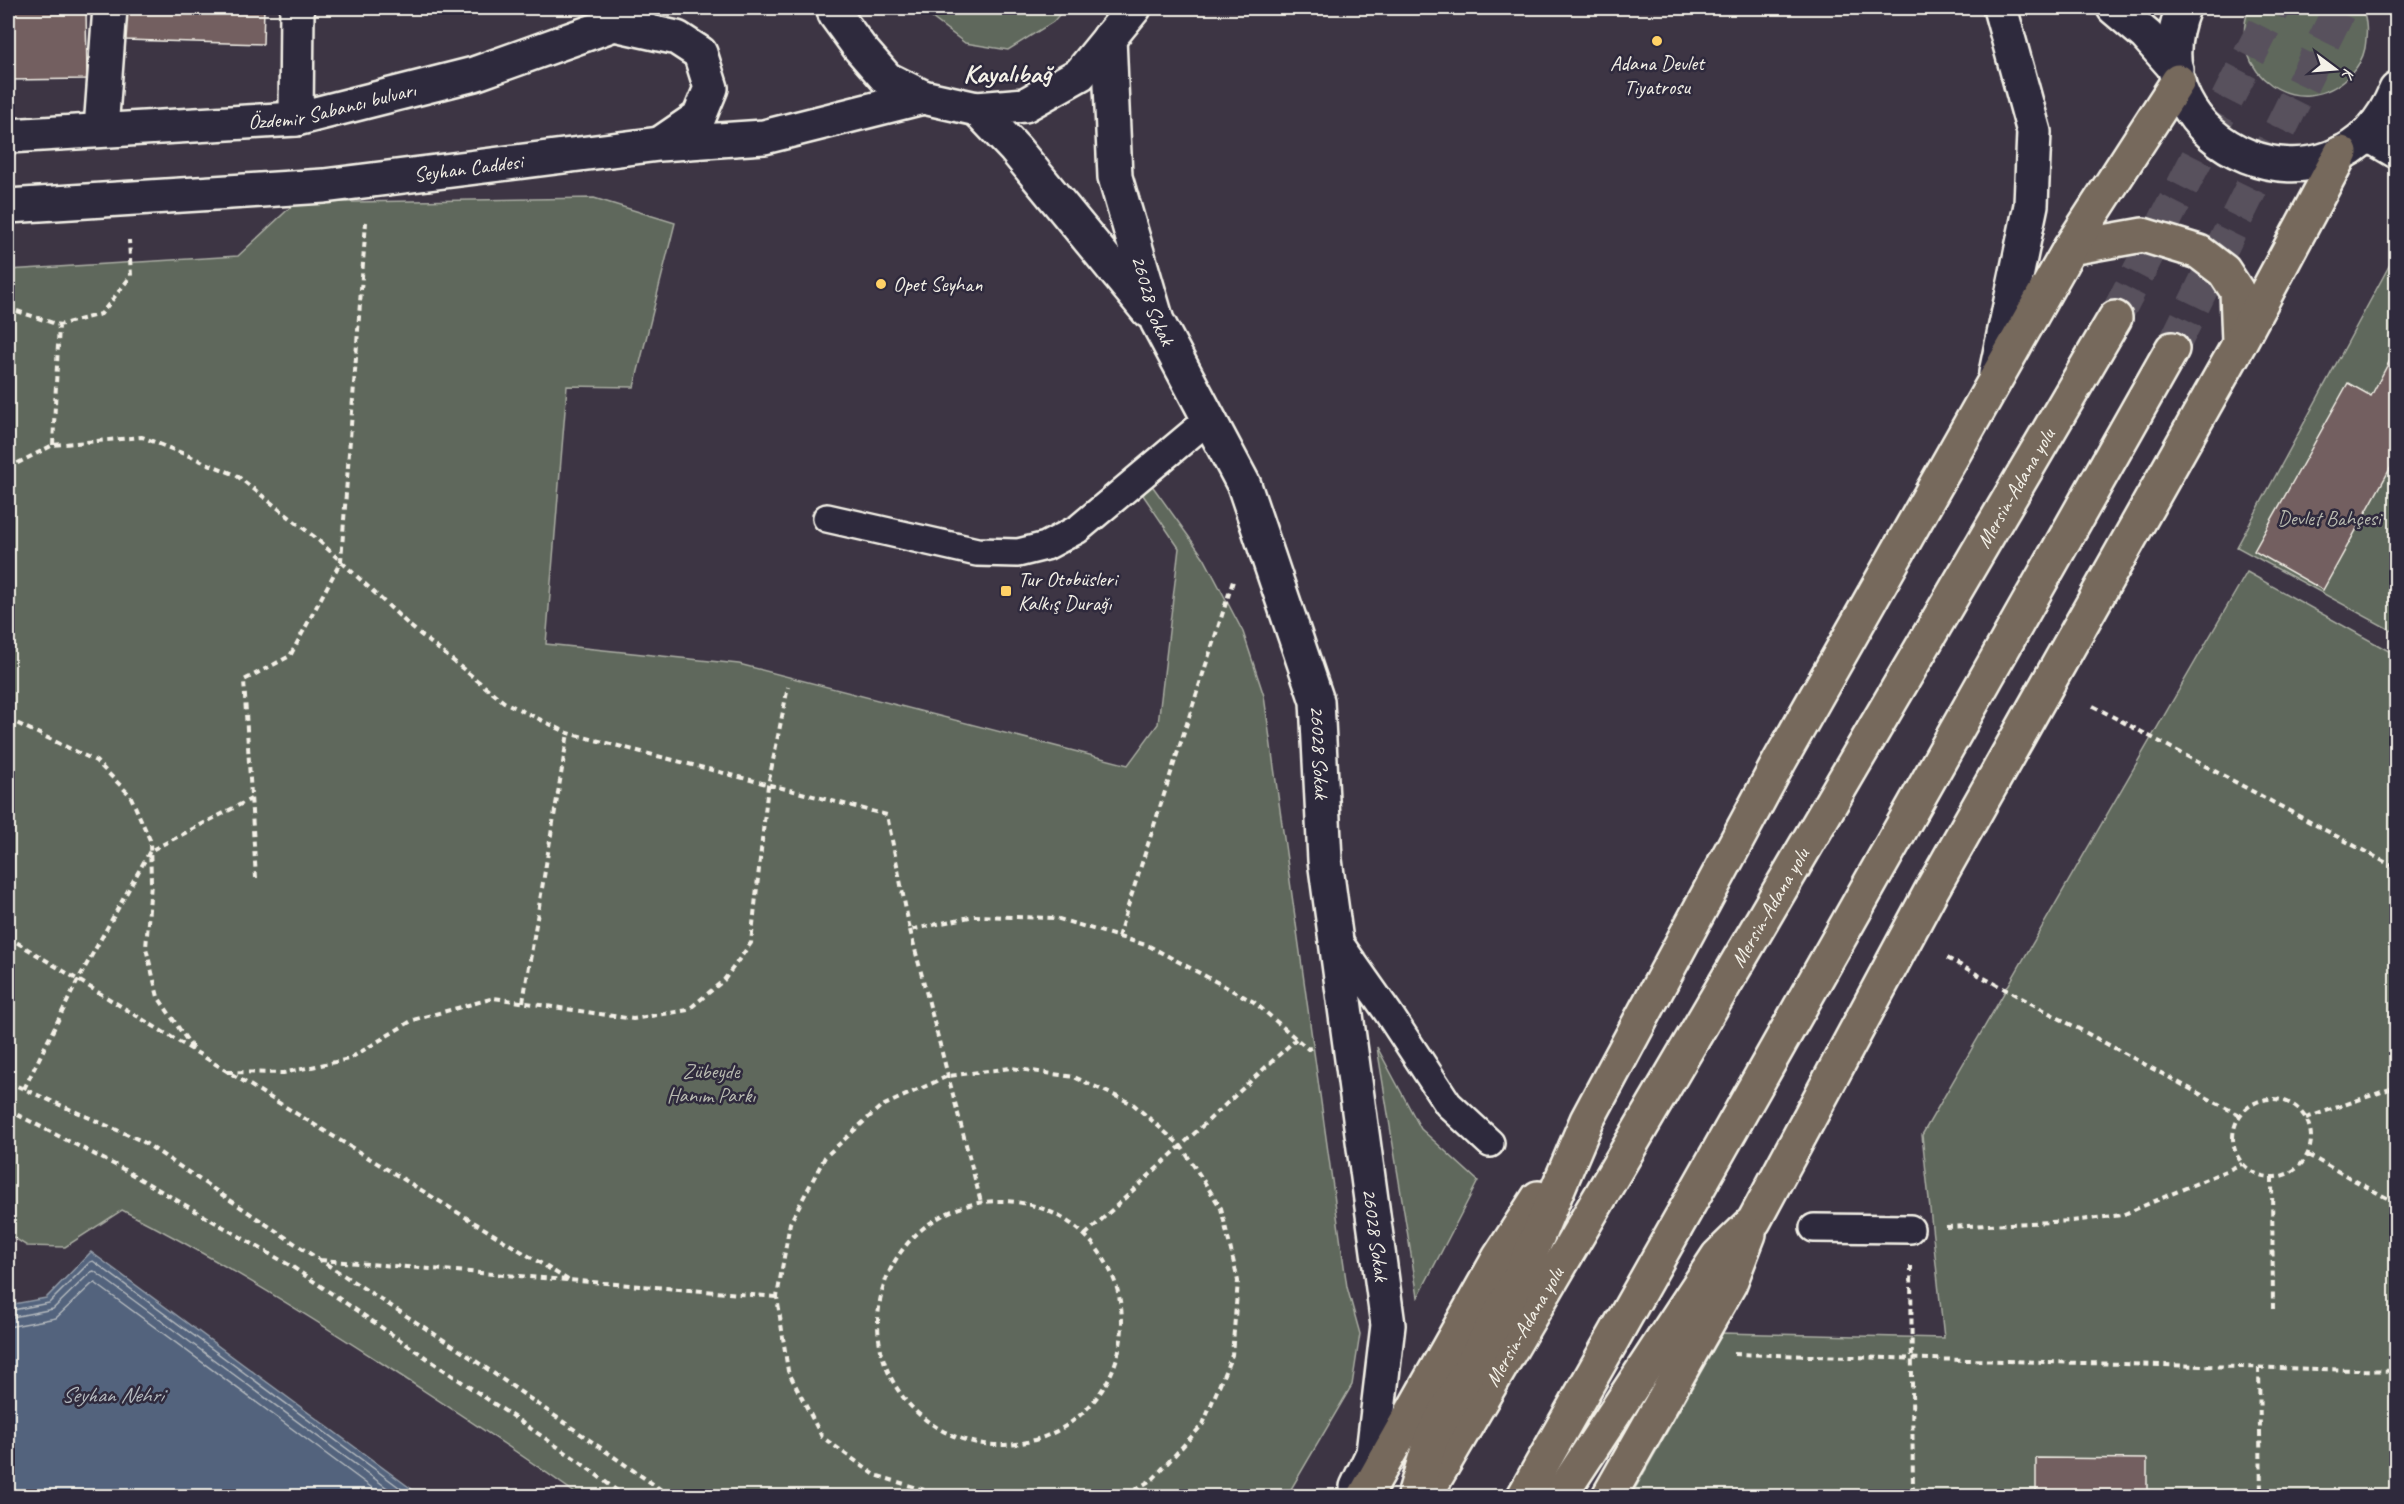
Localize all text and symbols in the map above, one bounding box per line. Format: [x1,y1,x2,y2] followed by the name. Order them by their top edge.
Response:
[1650,34,1664,48] marker: Adana Devlet Tiyatrosu
[2305,39,2365,99] north arrow
[1610,50,1706,100] place label: Adana Devlet Tiyatrosu
[963,56,1054,90] district label: Kayalıbağ
[2337,66,2359,83] text: K
[247,76,419,135] street label: Özdemir Sabancı bulvarı
[412,148,527,188] street label: Seyhan Caddesi
[1126,252,1181,351] street label: 26028 Sokak
[893,271,983,297] place label: Opet Seyhan
[874,277,888,291] marker: Opet Seyhan
[1970,423,2061,552] street label: Mersin-Adana yolu
[2277,505,2384,531] park label: Devlet Bahçesi
[1018,566,1120,616] place label: Tur Otobüsleri Kalkış Durağı
[999,584,1013,598] marker: Tur Otobüsleri Kalkış Durağı
[1304,705,1335,801] street label: 26028 Sokak
[1725,842,1815,972] street label: Mersin-Adana yolu
[667,1058,756,1108] park label: Zübeyde Hanım Parkı
[1357,1187,1395,1284] street label: 26028 Sokak
[1479,1261,1570,1391] street label: Mersin-Adana yolu
[61,1381,169,1409] water label: Seyhan Nehri

